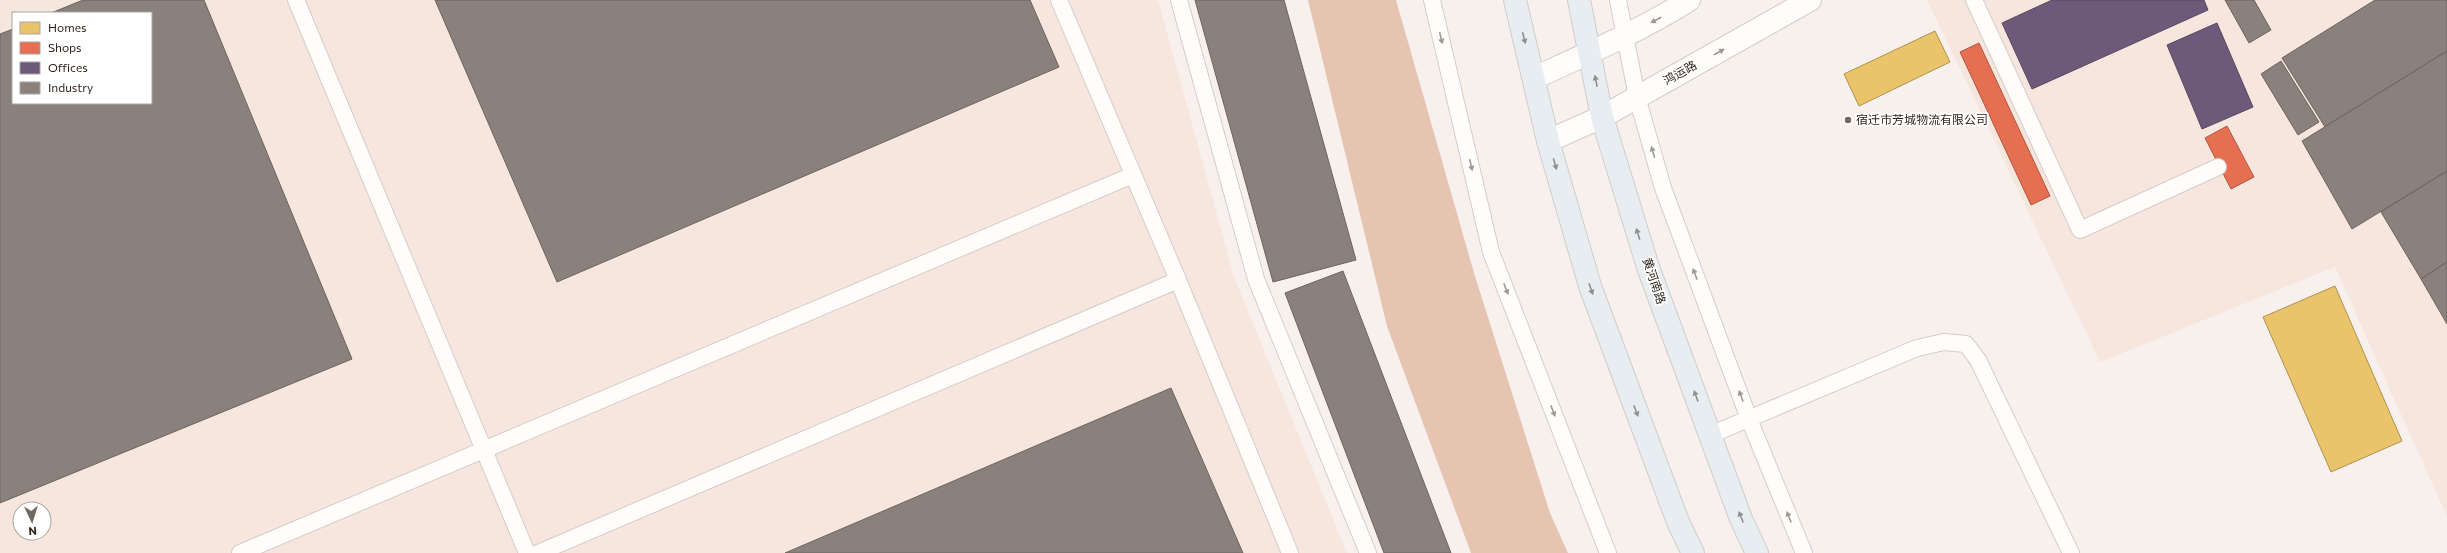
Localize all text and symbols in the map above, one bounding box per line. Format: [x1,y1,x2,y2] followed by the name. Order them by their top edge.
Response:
[12,12,152,104] legend
[1650,17,1662,23] one-way arrow
[48,20,86,34] text: Homes
[1439,32,1445,44] one-way arrow
[1521,32,1527,44] one-way arrow
[48,40,82,54] text: Shops
[1713,48,1725,55] one-way arrow
[1660,57,1699,87] street label: 鸿运路
[48,60,88,74] text: Offices
[1593,75,1599,88] one-way arrow
[48,80,93,94] text: Industry
[1856,112,1988,126] place label: 宿迁市芳城物流有限公司
[1843,115,1853,125] marker: 宿迁市芳城物流有限公司
[1650,145,1656,157] one-way arrow
[1468,158,1474,171] one-way arrow
[1552,158,1558,170] one-way arrow
[1635,227,1641,239] one-way arrow
[1641,256,1669,306] street label: 黄河南路
[1692,268,1698,280] one-way arrow
[1588,283,1594,295] one-way arrow
[1503,284,1509,296] one-way arrow
[1692,389,1698,401] one-way arrow
[1737,390,1743,402] one-way arrow
[1550,405,1556,417] one-way arrow
[1634,405,1640,417] one-way arrow
[12,501,52,541] north arrow
[1737,511,1743,523] one-way arrow
[1786,511,1792,522] one-way arrow
[28,525,37,538] text: N

